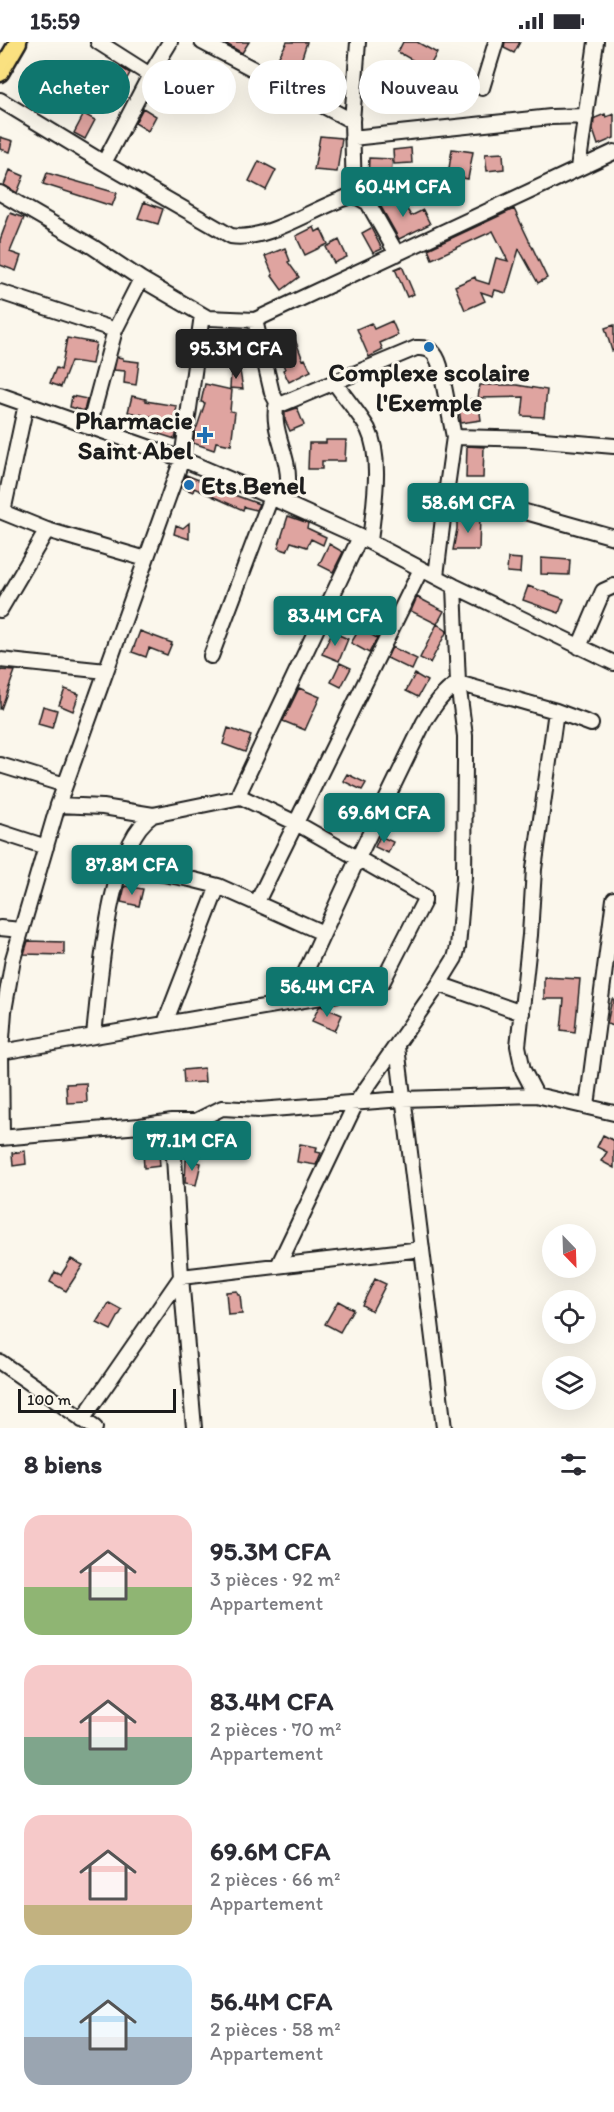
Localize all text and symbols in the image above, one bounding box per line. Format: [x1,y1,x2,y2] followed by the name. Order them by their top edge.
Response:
[30,8,80,35] text: 15:59
[18,60,130,114] chip: Acheter
[142,60,236,114] chip: Louer
[248,60,347,114] chip: Filtres
[359,60,480,114] chip: Nouveau
[334,167,472,218] pin: 60.4M CFA
[355,174,451,198] text: 60.4M CFA
[167,329,305,380] pin: 95.3M CFA
[190,336,282,360] text: 95.3M CFA
[422,340,436,354] marker: Complexe scolaire l'Exemple
[328,356,530,418] place label: Complexe scolaire l'Exemple
[75,404,194,466] place label: Pharmacie Saint Abel
[198,428,212,442] marker: Pharmacie Saint Abel
[201,469,307,501] place label: Ets Benel
[182,478,196,492] marker: Ets Benel
[399,483,537,534] pin: 58.6M CFA
[422,490,515,514] text: 58.6M CFA
[266,596,404,647] pin: 83.4M CFA
[288,603,382,627] text: 83.4M CFA
[315,793,453,844] pin: 69.6M CFA
[338,800,430,824] text: 69.6M CFA
[63,845,201,896] pin: 87.8M CFA
[86,852,178,876] text: 87.8M CFA
[258,967,396,1018] pin: 56.4M CFA
[280,974,374,998] text: 56.4M CFA
[123,1121,261,1172] pin: 77.1M CFA
[147,1128,237,1152] text: 77.1M CFA
[542,1224,596,1278] north arrow
[542,1224,596,1410] map controls
[542,1290,596,1344] button: locate
[542,1356,596,1410] button: layers
[18,1386,176,1414] scale bar
[27,1390,71,1409] text: 100 m
[24,1448,102,1480] text: 8 biens
[557,1448,590,1481] icon: filters
[210,1535,331,1567] text: 95.3M CFA
[72,1539,144,1611] icon: home
[210,1567,341,1591] text: 3 pièces · 92 m²
[210,1591,323,1615] text: Appartement
[210,1685,333,1717] text: 83.4M CFA
[72,1689,144,1761] icon: home
[210,1717,341,1741] text: 2 pièces · 70 m²
[210,1741,323,1765] text: Appartement
[210,1835,330,1867] text: 69.6M CFA
[72,1839,144,1911] icon: home
[210,1867,340,1891] text: 2 pièces · 66 m²
[210,1891,323,1915] text: Appartement
[210,1985,332,2017] text: 56.4M CFA
[72,1989,144,2061] icon: home
[210,2017,341,2041] text: 2 pièces · 58 m²
[210,2041,323,2065] text: Appartement

